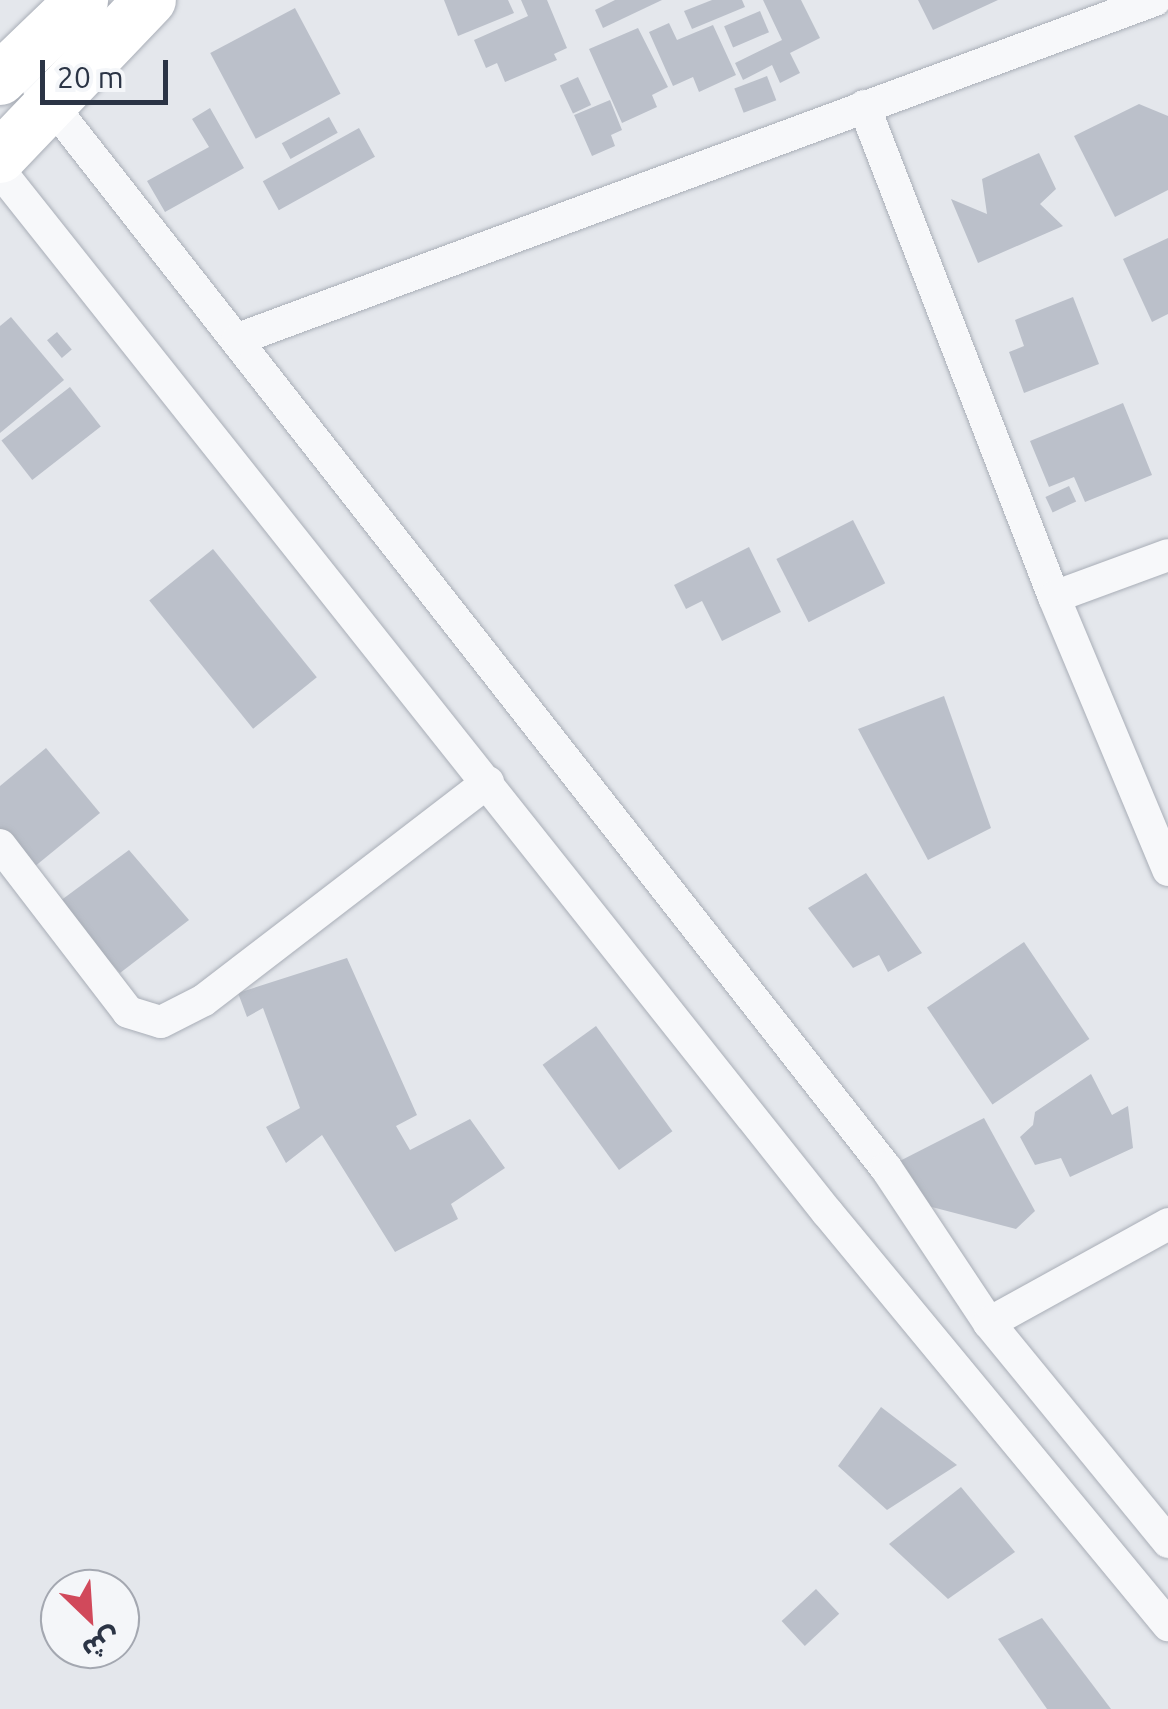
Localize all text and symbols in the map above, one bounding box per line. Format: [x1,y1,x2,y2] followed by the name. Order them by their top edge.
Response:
[45,40,172,102] scale bar
[57,60,124,94] text: 20 m
[40,1569,140,1669] north arrow
[78,1623,126,1667] text: ش

